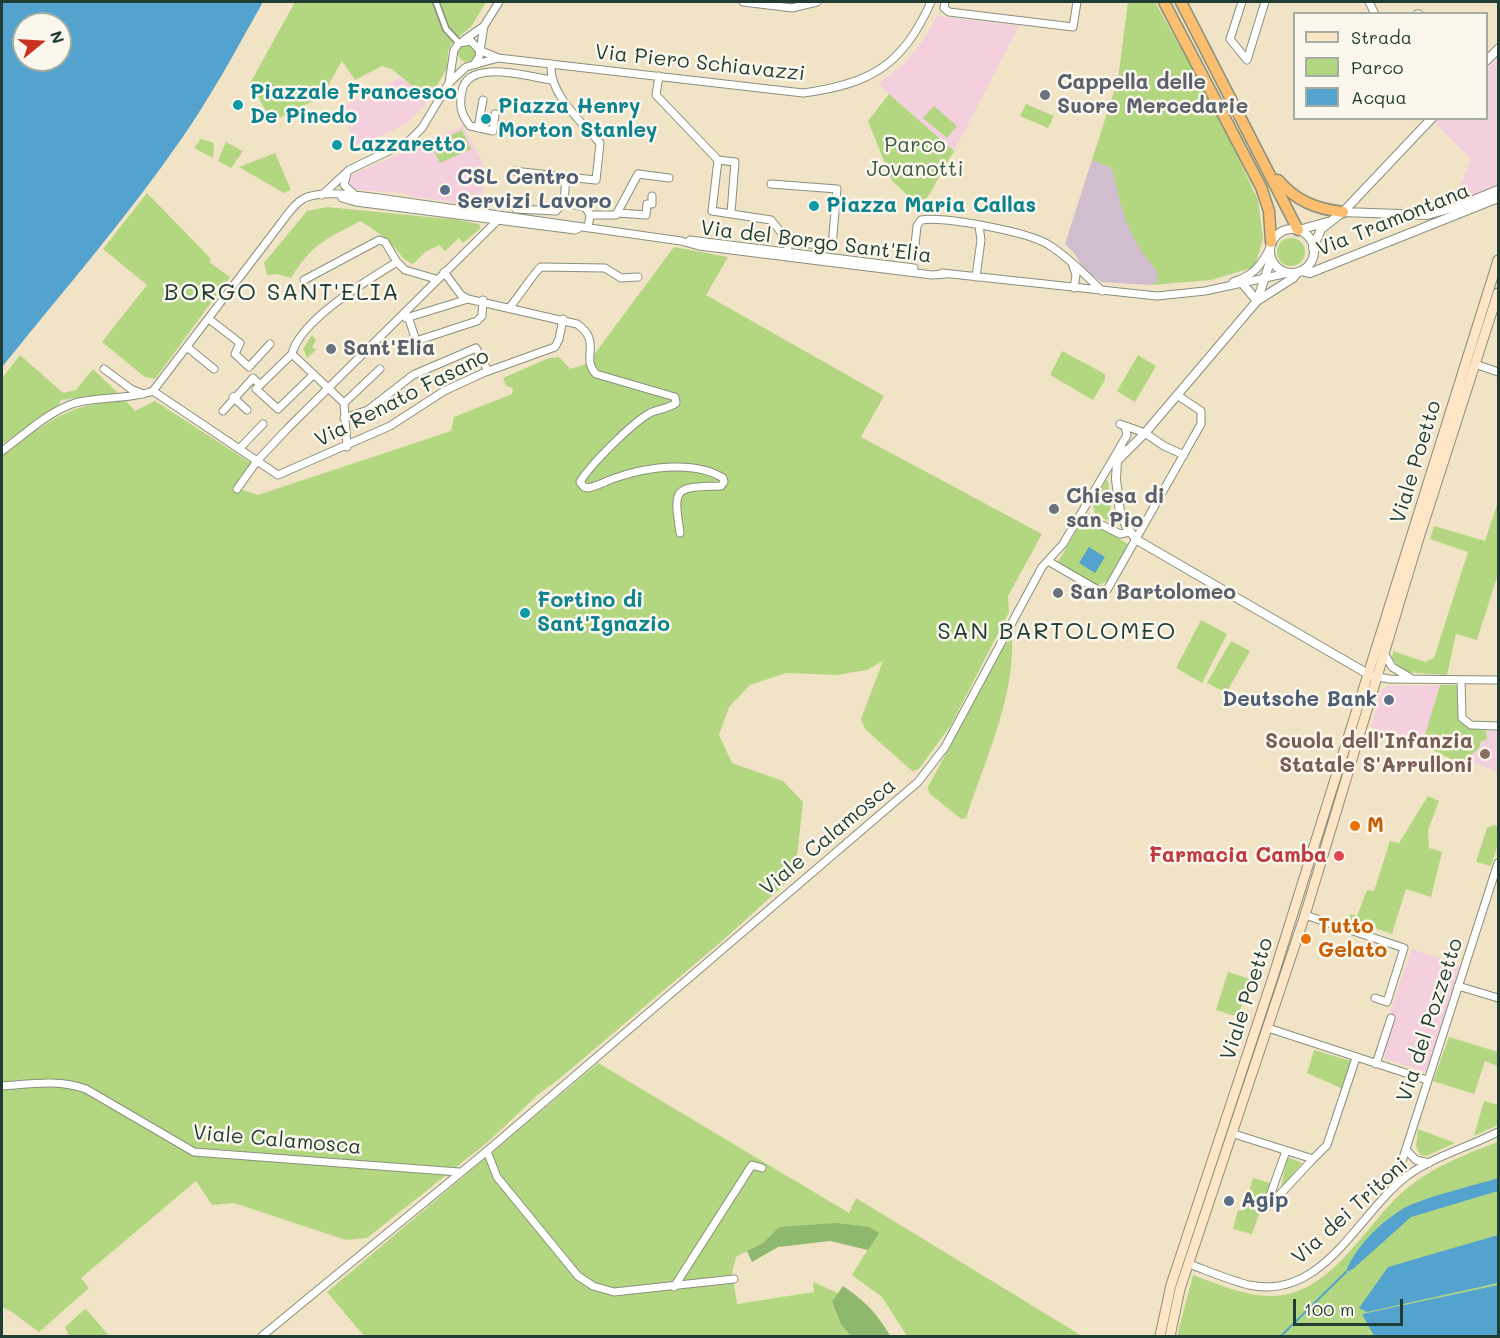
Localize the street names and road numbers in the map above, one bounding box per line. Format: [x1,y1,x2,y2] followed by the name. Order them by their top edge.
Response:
[594,39,806,87] street label: Via Piero Schiavazzi
[1313,178,1473,262] street label: Via Tramontana
[699,215,933,269] street label: Via del Borgo Sant'Elia
[311,343,493,453] street label: Via Renato Fasano
[1385,397,1447,527] street label: Viale Poetto
[755,773,901,901] street label: Viale Calamosca
[1215,935,1279,1063] street label: Viale Poetto
[1392,935,1468,1105] street label: Via del Pozzetto
[192,1120,362,1160] street label: Viale Calamosca
[1287,1152,1413,1270] street label: Via dei Tritoni

